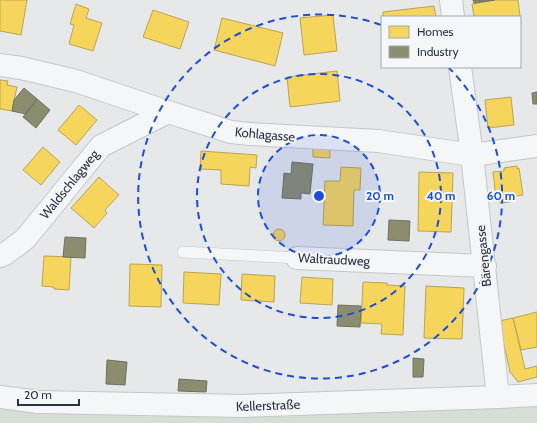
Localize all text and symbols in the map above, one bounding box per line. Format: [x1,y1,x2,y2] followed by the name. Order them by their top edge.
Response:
[381,16,521,68] legend
[417,24,454,39] text: Homes
[417,44,458,59] text: Industry
[234,123,296,145] street label: Kohlagasse
[36,146,102,222] street label: Waldschlagweg
[366,188,394,203] text: 20 m
[426,188,456,203] text: 40 m
[487,188,515,203] text: 60 m
[312,189,326,203] centre of rings
[472,224,494,288] street label: Bärengasse
[298,249,371,269] street label: Waltraudweg
[18,381,79,407] scale bar
[24,387,52,402] text: 20 m
[235,396,301,414] street label: Kellerstraße

